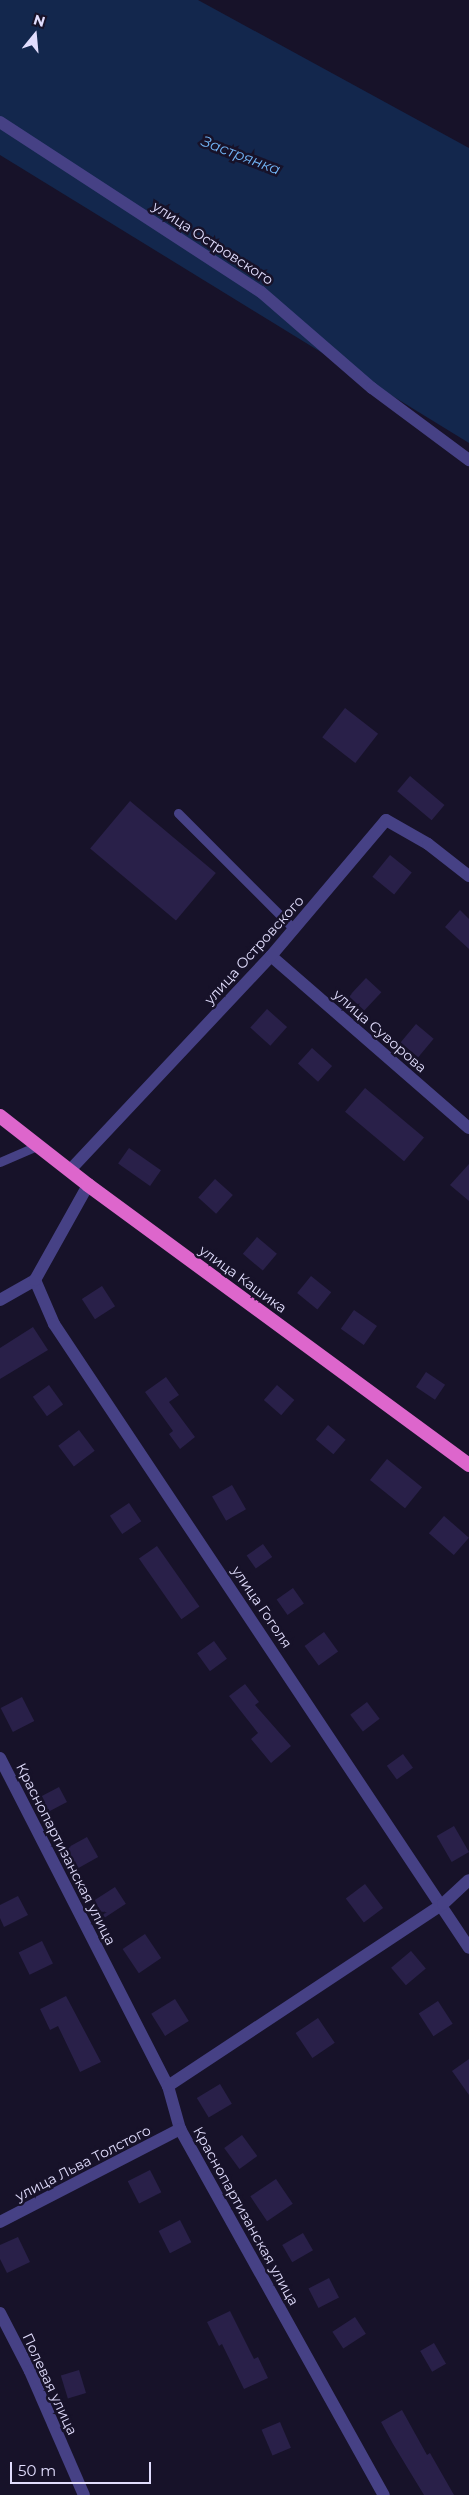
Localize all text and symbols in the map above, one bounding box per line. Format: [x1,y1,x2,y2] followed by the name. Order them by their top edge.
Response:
[10,10,60,60] north arrow
[31,10,47,31] text: N
[199,132,283,178] water label: Застрянка
[149,198,277,288] street label: улица Островского
[201,892,307,1008] street label: улица Островского
[330,986,430,1076] street label: улица Суворова
[196,1242,290,1316] street label: улица Кашика
[228,1563,296,1651] street label: улица Гоголя
[13,1760,119,1948] street label: Краснопартизанская улица
[12,2121,154,2205] street label: улица Льва Толстого
[190,2124,302,2308] street label: Краснопартизанская улица
[19,2330,81,2438] street label: Полевая улица
[12,2452,154,2484] scale bar
[18,2461,56,2480] text: 50 m

